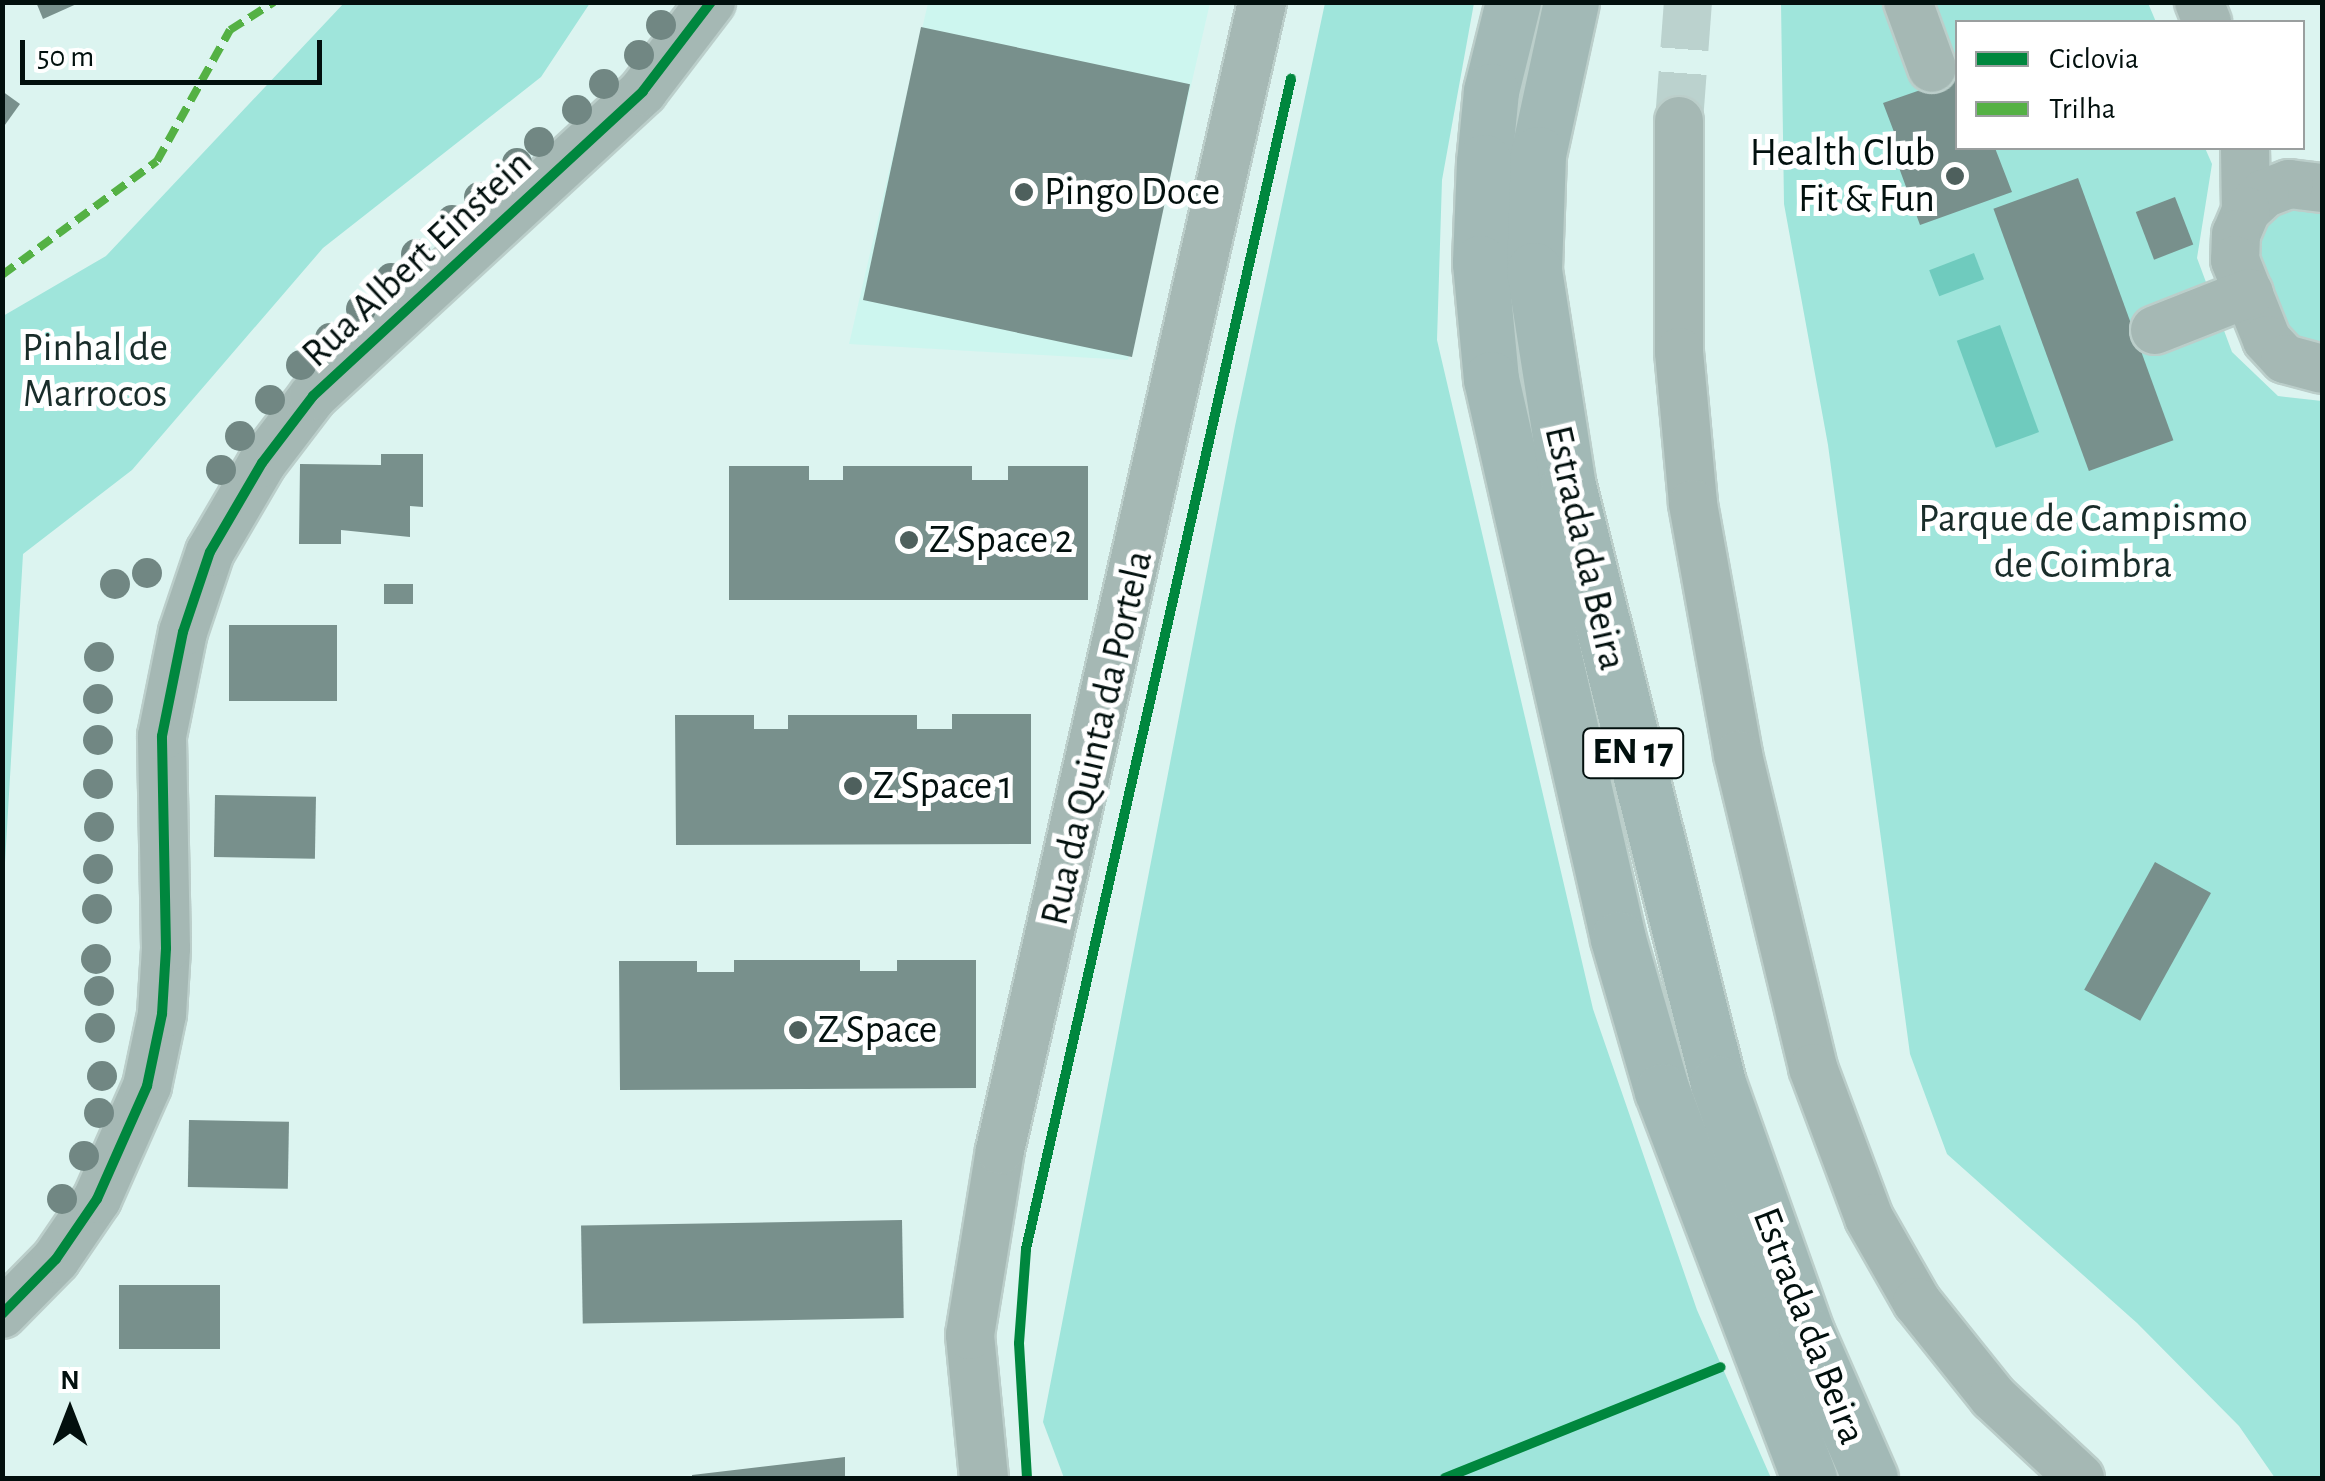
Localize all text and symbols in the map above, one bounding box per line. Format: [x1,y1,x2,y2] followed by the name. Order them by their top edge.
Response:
[25,20,328,82] scale bar
[1955,20,2305,150] legend
[37,42,94,72] text: 50 m
[2049,44,2139,74] text: Ciclovia
[2049,94,2116,124] text: Trilha
[1750,129,1935,223] place label: Health Club Fit & Fun
[292,140,542,378] street label: Rua Albert Einstein
[1944,165,1966,187] marker: Health Club Fit & Fun
[1044,168,1220,216] place label: Pingo Doce
[1013,181,1035,203] marker: Pingo Doce
[22,324,168,418] park label: Pinhal de Marrocos
[1534,421,1636,675] street label: Estrada da Beira
[1918,495,2248,589] park label: Parque de Campismo de Coimbra
[929,516,1073,564] place label: Z Space 2
[898,529,920,551] marker: Z Space 2
[1031,546,1163,930] street label: Rua da Quinta da Portela
[1580,720,1686,786] road number: EN 17
[873,762,1013,810] place label: Z Space 1
[842,775,864,797] marker: Z Space 1
[818,1006,937,1054] place label: Z Space
[787,1019,809,1041] marker: Z Space
[1742,1201,1876,1451] street label: Estrada da Beira
[20,1361,120,1461] north arrow
[60,1367,80,1395] text: N

